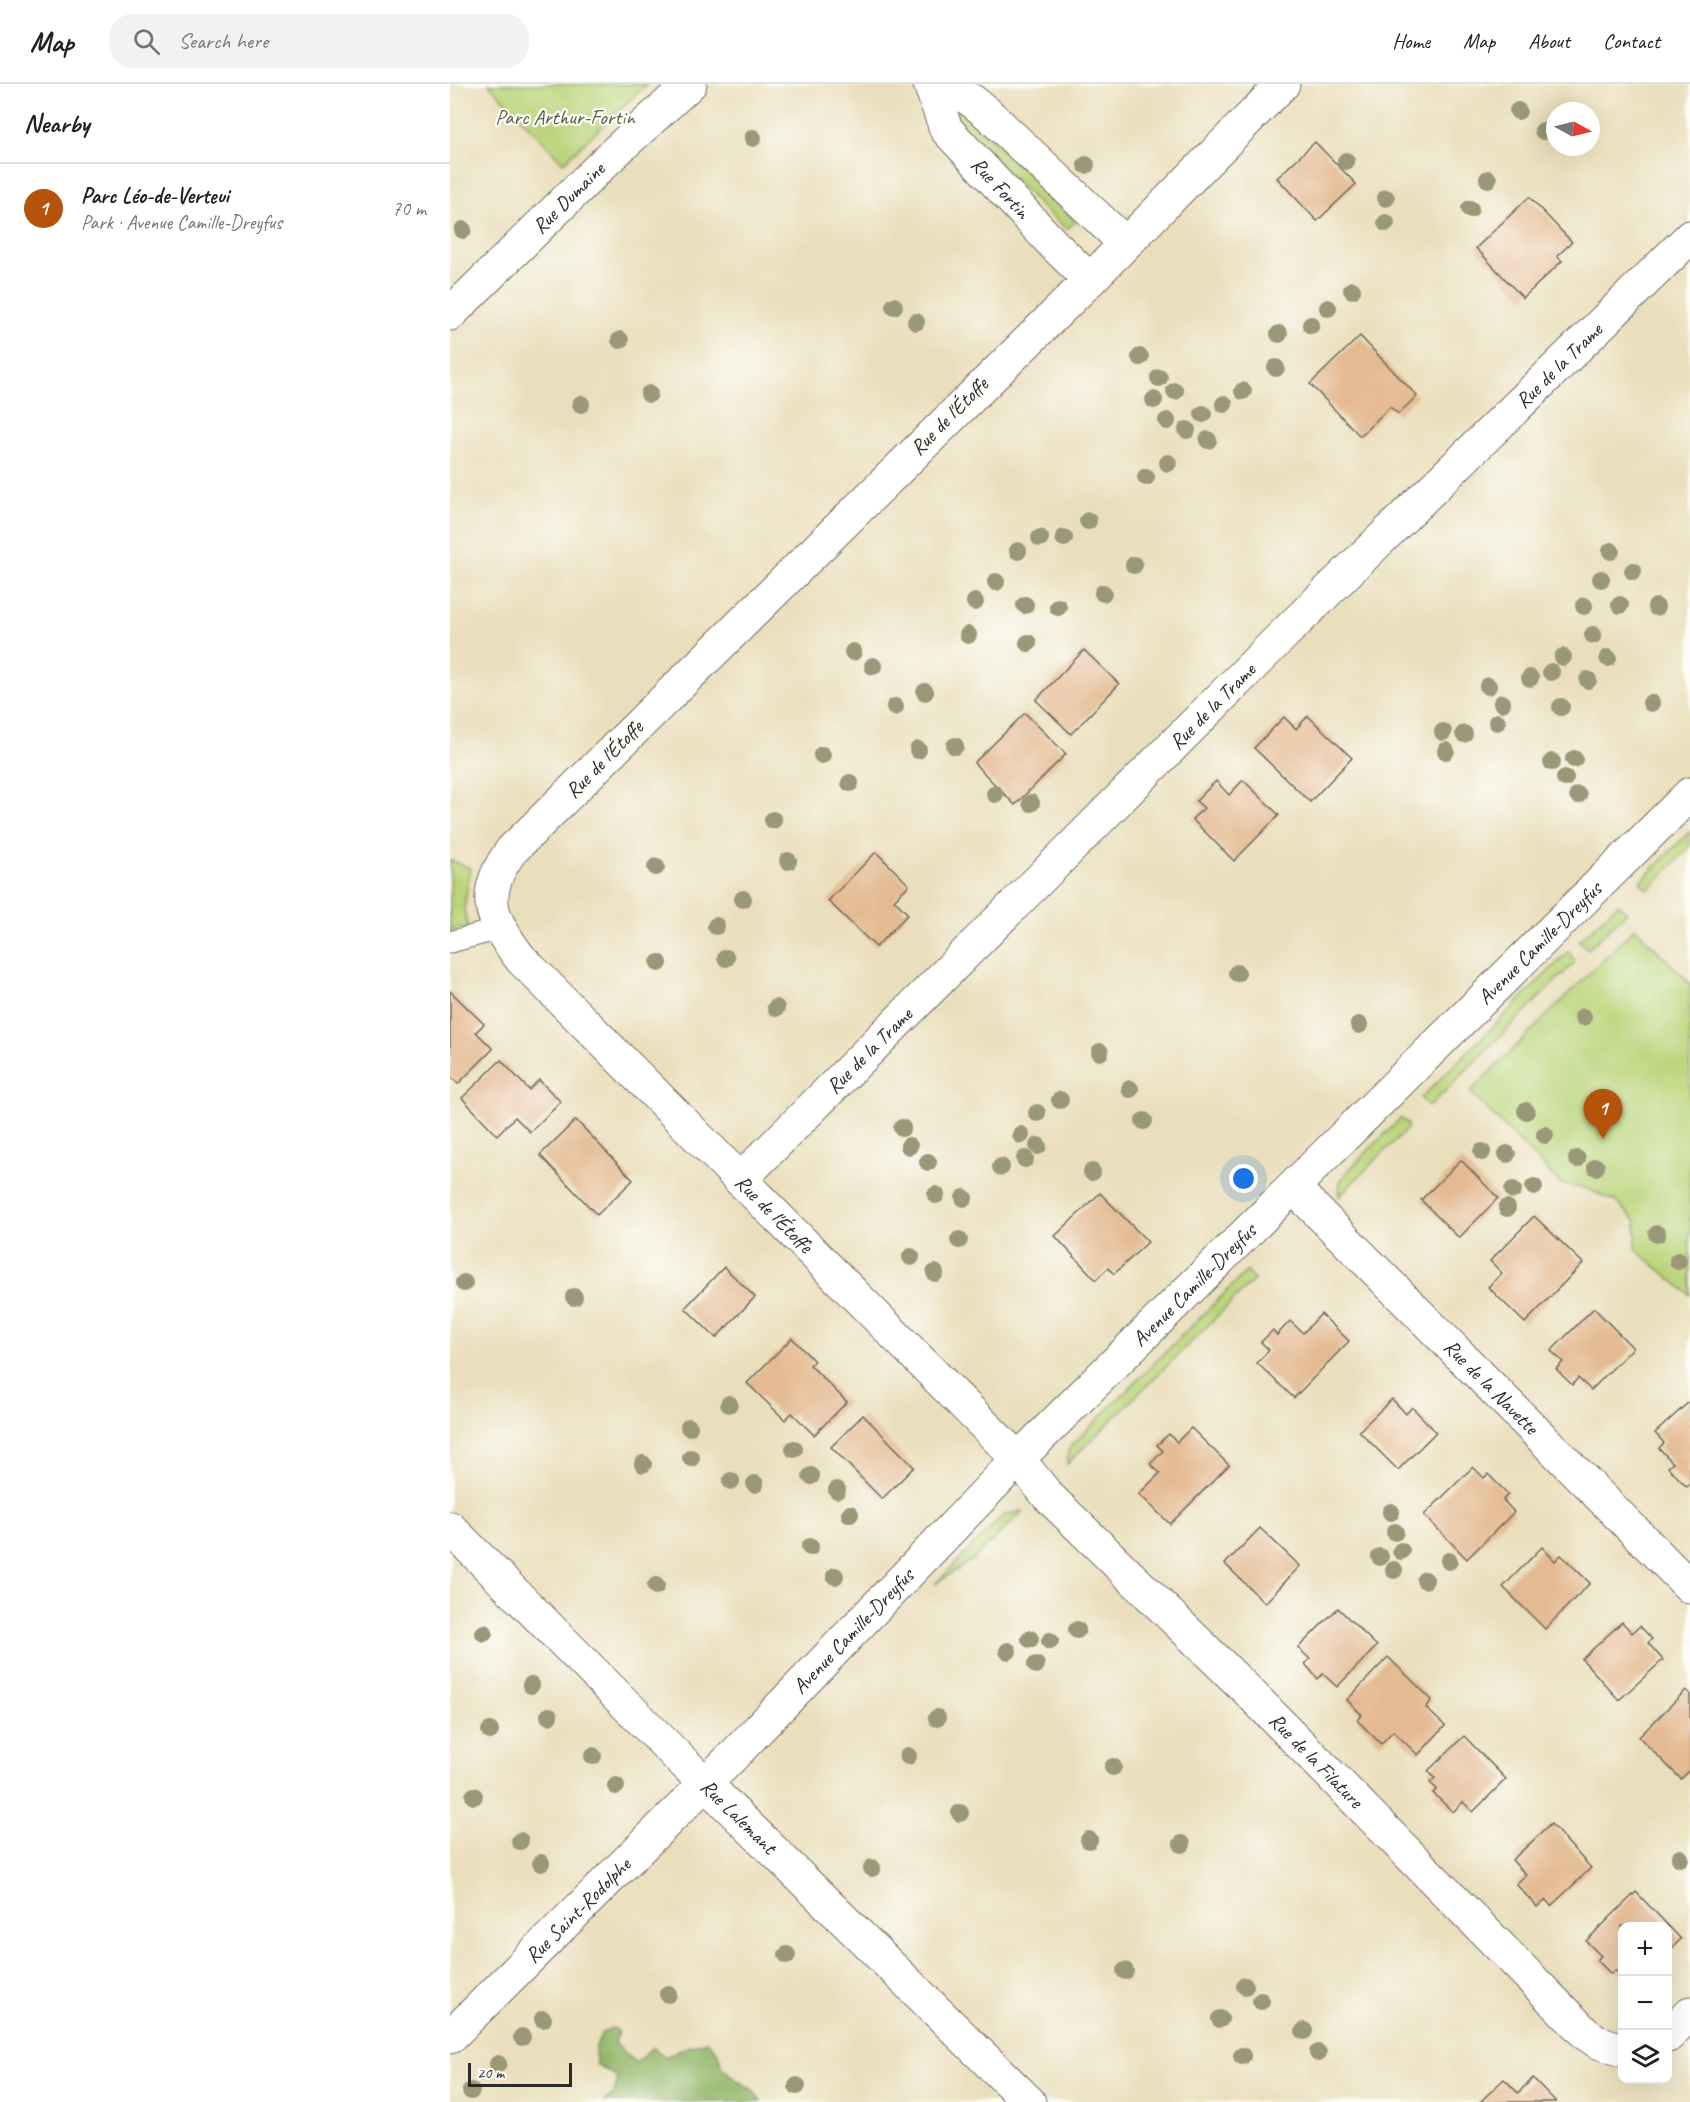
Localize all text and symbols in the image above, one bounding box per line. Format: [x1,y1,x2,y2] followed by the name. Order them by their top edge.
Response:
[109,14,529,68] search box
[30,24,73,59] text: Map
[130,25,163,58] icon: search
[178,27,268,55] text: Search here
[1392,28,1430,54] text: Home
[1463,28,1495,54] text: Map
[1528,28,1570,54] text: About
[1603,28,1660,54] text: Contact
[1546,102,1600,156] north arrow
[495,104,636,130] park label: Parc Arthur-Fortin
[24,107,89,140] text: Nearby
[966,151,1037,225] street label: Rue Fortin
[527,156,611,239] street label: Rue Dumaine
[81,182,229,210] text: Parc Léo-de-Verteui
[39,196,48,221] text: 1
[392,196,426,221] text: 70 m
[81,210,282,235] text: Park · Avenue Camille-Dreyfus
[1510,316,1609,414] street label: Rue de la Trame
[905,371,994,460] street label: Rue de l'Étoffe
[1164,657,1262,755] street label: Rue de la Trame
[560,714,649,803] street label: Rue de l'Étoffe
[1472,875,1608,1010] street label: Avenue Camille-Dreyfus
[821,1001,919,1099] street label: Rue de la Trame
[1584,1090,1622,1139] pin: 1
[1229,1164,1258,1193] your location
[730,1169,819,1259] street label: Rue de l'Étoffe
[1127,1217,1263,1352] street label: Avenue Camille-Dreyfus
[1438,1334,1546,1441] street label: Rue de la Navette
[787,1562,920,1699] street label: Avenue Camille-Dreyfus
[1264,1707,1370,1814] street label: Rue de la Filature
[695,1774,783,1861] street label: Rue Lalemant
[519,1851,637,1968] street label: Rue Saint-Rodolphe
[1618,1922,1672,2084] map controls
[1618,1922,1672,1976] button: +
[1618,1976,1672,2030] button: −
[1618,2030,1672,2084] button: layers
[468,2060,572,2088] scale bar
[477,2063,504,2083] text: 20 m

